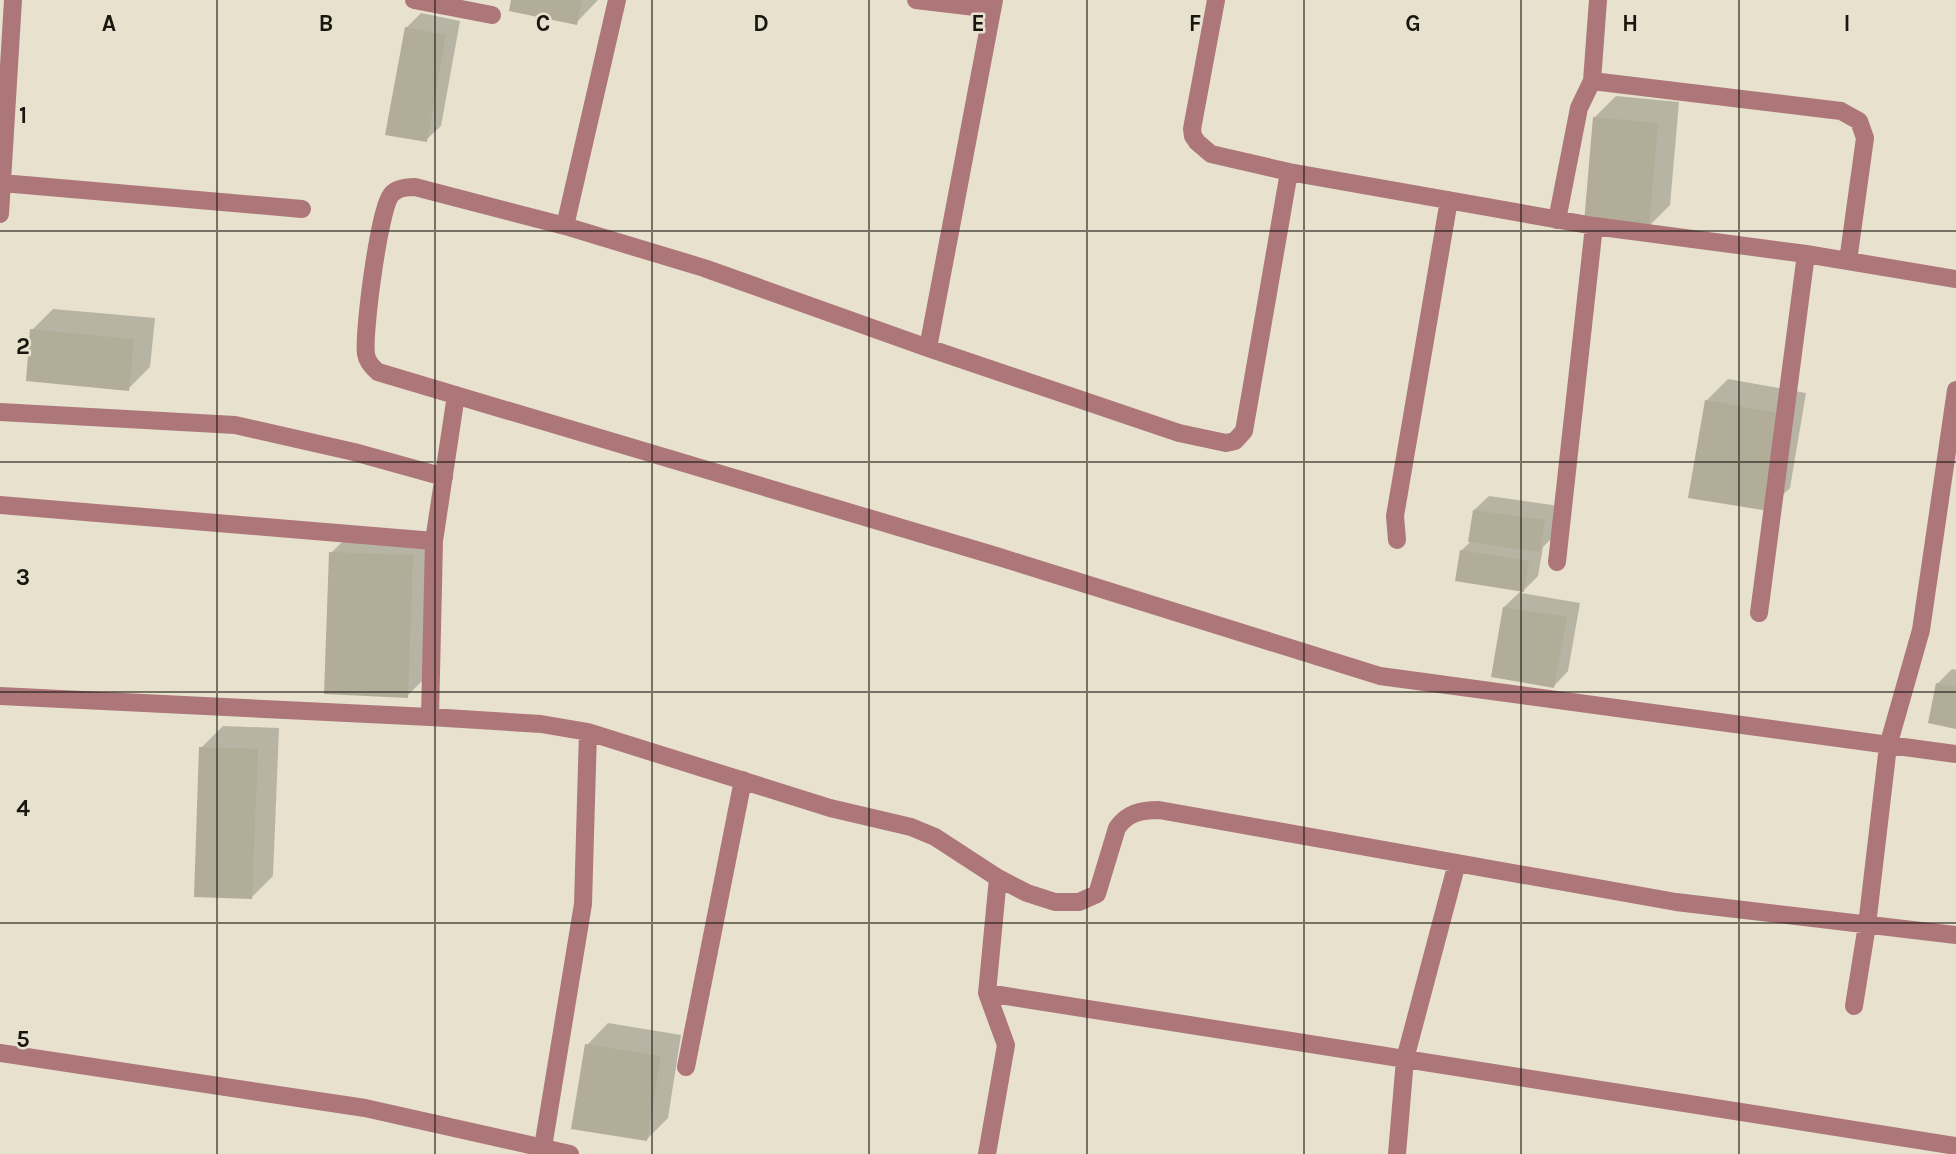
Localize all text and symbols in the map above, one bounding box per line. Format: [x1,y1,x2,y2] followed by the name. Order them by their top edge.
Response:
[102,10,116,37] text: A
[319,10,333,37] text: B
[536,10,550,37] text: C
[753,10,769,37] text: D
[971,10,985,37] text: E
[1189,10,1201,37] text: F
[1405,10,1421,37] text: G
[1622,10,1638,37] text: H
[1843,10,1851,37] text: I
[19,102,27,129] text: 1
[16,333,30,360] text: 2
[16,564,30,591] text: 3
[16,795,30,822] text: 4
[16,1026,30,1053] text: 5

